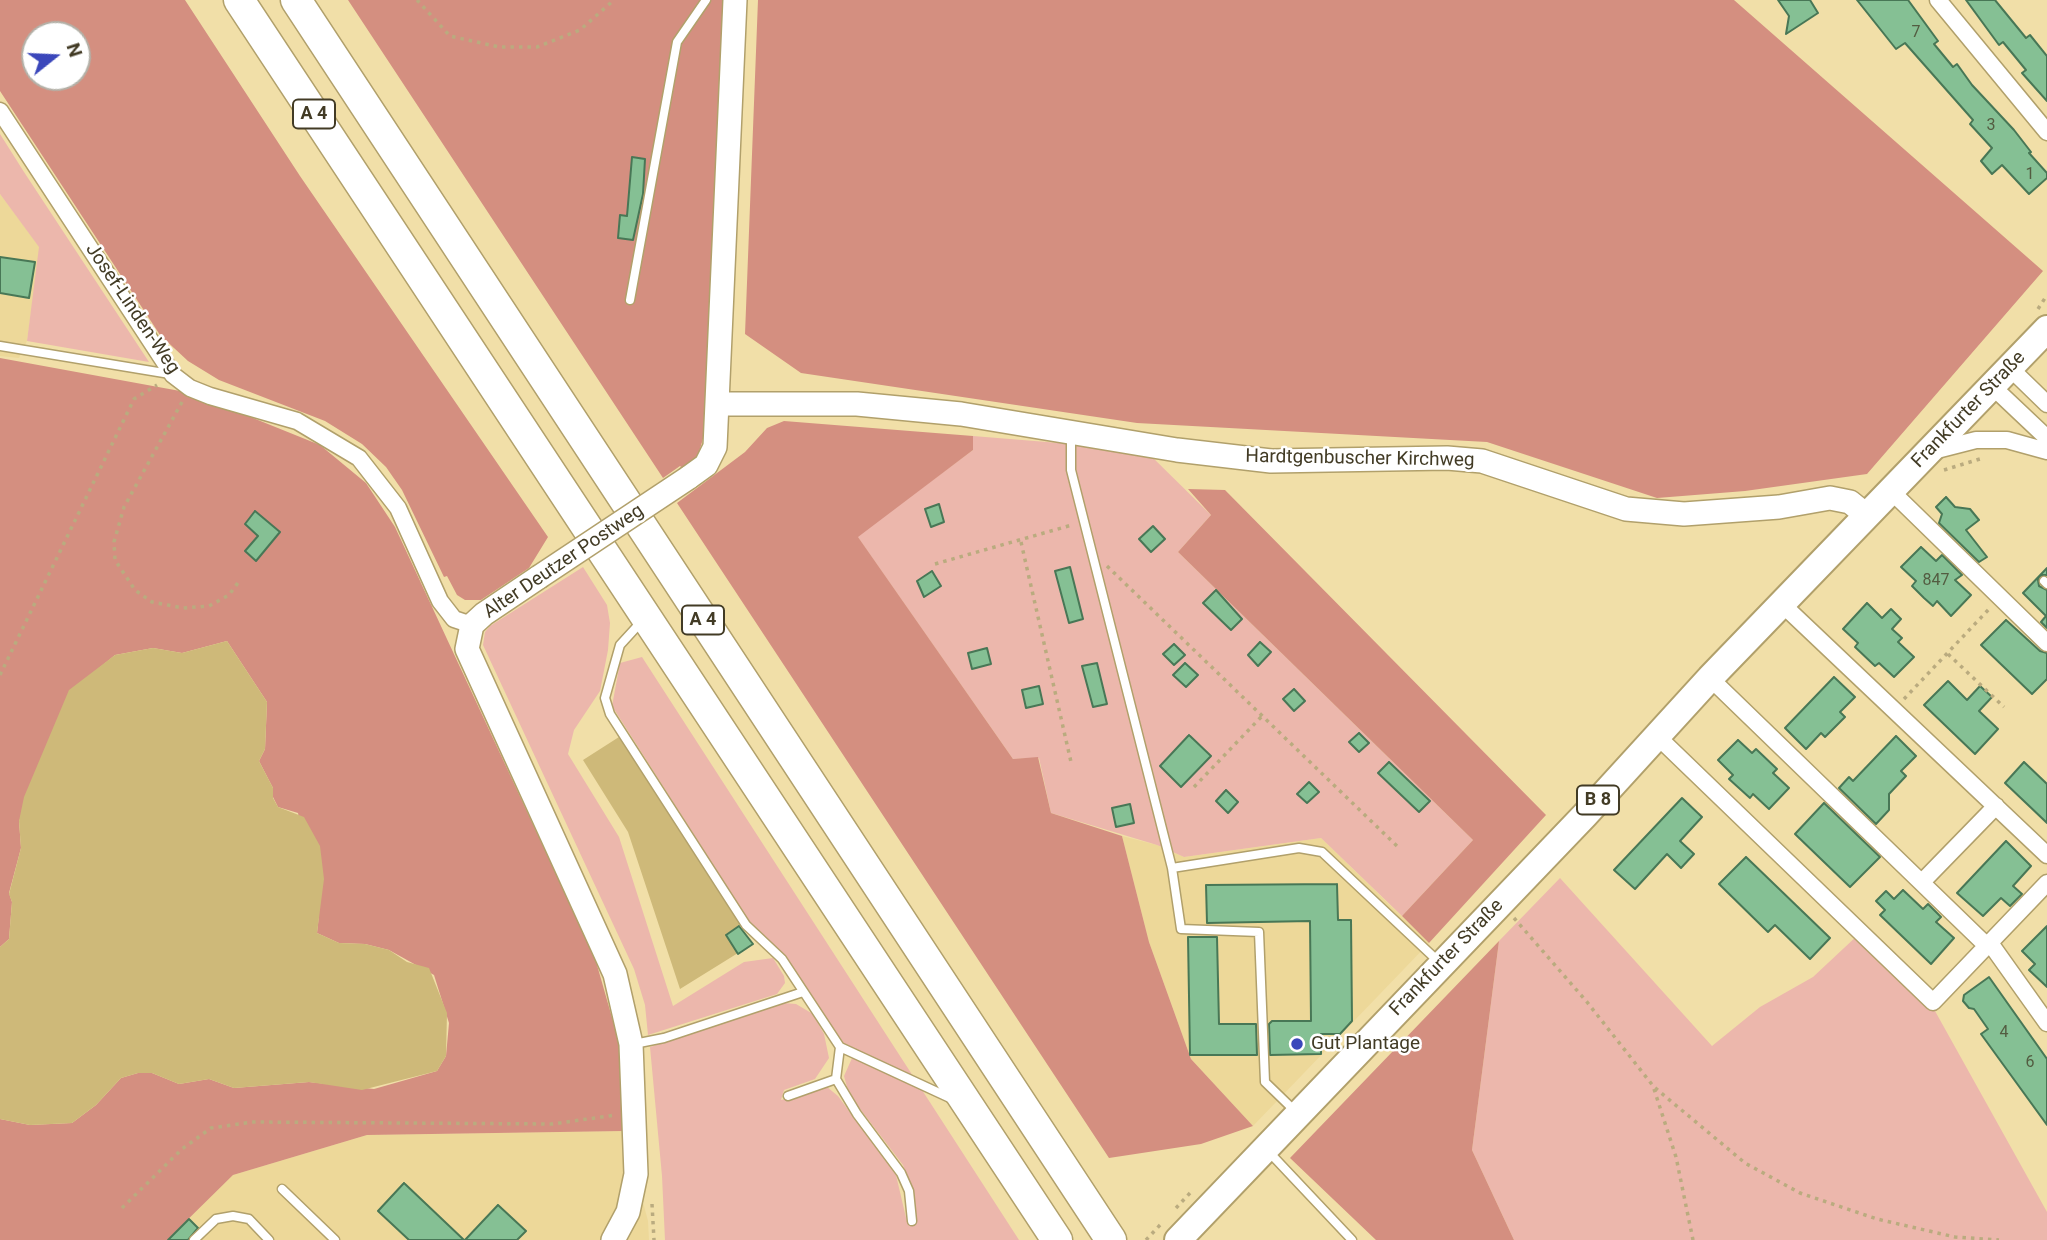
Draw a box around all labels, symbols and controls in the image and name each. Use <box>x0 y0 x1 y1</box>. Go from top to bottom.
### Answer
north arrow <box>21 21 91 91</box>
house number: 7 <box>1912 23 1920 43</box>
text: N <box>62 40 88 60</box>
road number: A 4 <box>293 100 335 128</box>
house number: 3 <box>1987 116 1995 136</box>
house number: 1 <box>2026 165 2034 185</box>
street label: Josef-Linden-Weg <box>80 240 184 378</box>
street label: Frankfurter Straße <box>1907 347 2031 473</box>
street label: Hardtgenbuscher Kirchweg <box>1245 446 1475 472</box>
street label: Alter Deutzer Postweg <box>480 500 648 624</box>
house number: 847 <box>1923 571 1949 591</box>
road number: A 4 <box>682 606 724 634</box>
road number: B 8 <box>1577 786 1619 814</box>
street label: Frankfurter Straße <box>1385 895 1509 1021</box>
house number: 4 <box>2000 1023 2008 1043</box>
place label: Gut Plantage <box>1311 1033 1420 1055</box>
marker: Gut Plantage <box>1289 1036 1305 1052</box>
house number: 6 <box>2026 1053 2034 1073</box>

